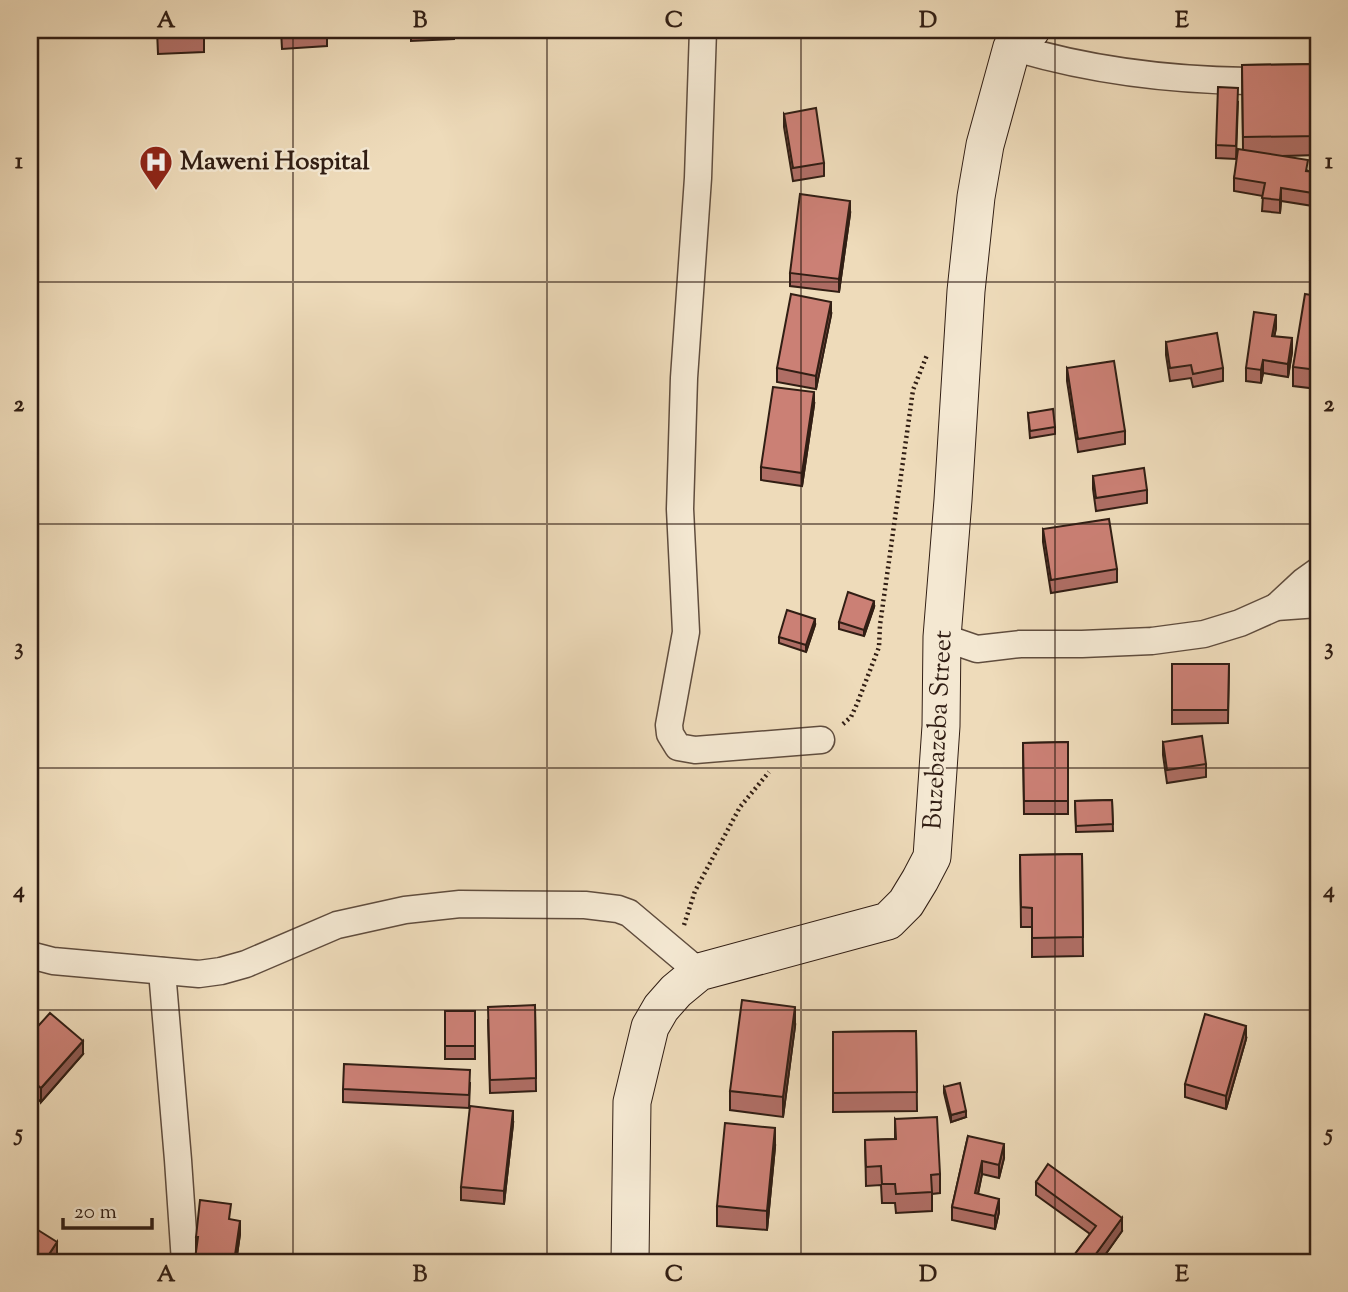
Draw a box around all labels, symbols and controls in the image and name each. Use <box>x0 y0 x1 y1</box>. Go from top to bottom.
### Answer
text: A <box>157 5 176 38</box>
text: B <box>413 5 428 38</box>
text: C <box>665 5 683 38</box>
text: D <box>919 5 937 38</box>
text: E <box>1175 5 1189 38</box>
hospital icon: Maweni Hospital <box>137 143 175 192</box>
place label: Maweni Hospital <box>180 144 370 181</box>
text: 1 <box>15 146 23 179</box>
text: 1 <box>1325 146 1333 179</box>
text: 2 <box>14 389 25 422</box>
text: 2 <box>1324 389 1335 422</box>
street label: Buzebazeba Street <box>915 629 963 831</box>
text: 3 <box>14 632 24 665</box>
text: 3 <box>1324 632 1334 665</box>
text: 4 <box>12 875 25 908</box>
text: 4 <box>1322 875 1335 908</box>
text: 5 <box>13 1118 23 1151</box>
text: 5 <box>1323 1118 1333 1151</box>
scale bar <box>63 1187 152 1231</box>
text: 20 m <box>74 1198 117 1228</box>
text: A <box>157 1259 176 1292</box>
text: B <box>413 1259 428 1292</box>
text: C <box>665 1259 683 1292</box>
text: D <box>919 1259 937 1292</box>
text: E <box>1175 1259 1189 1292</box>

